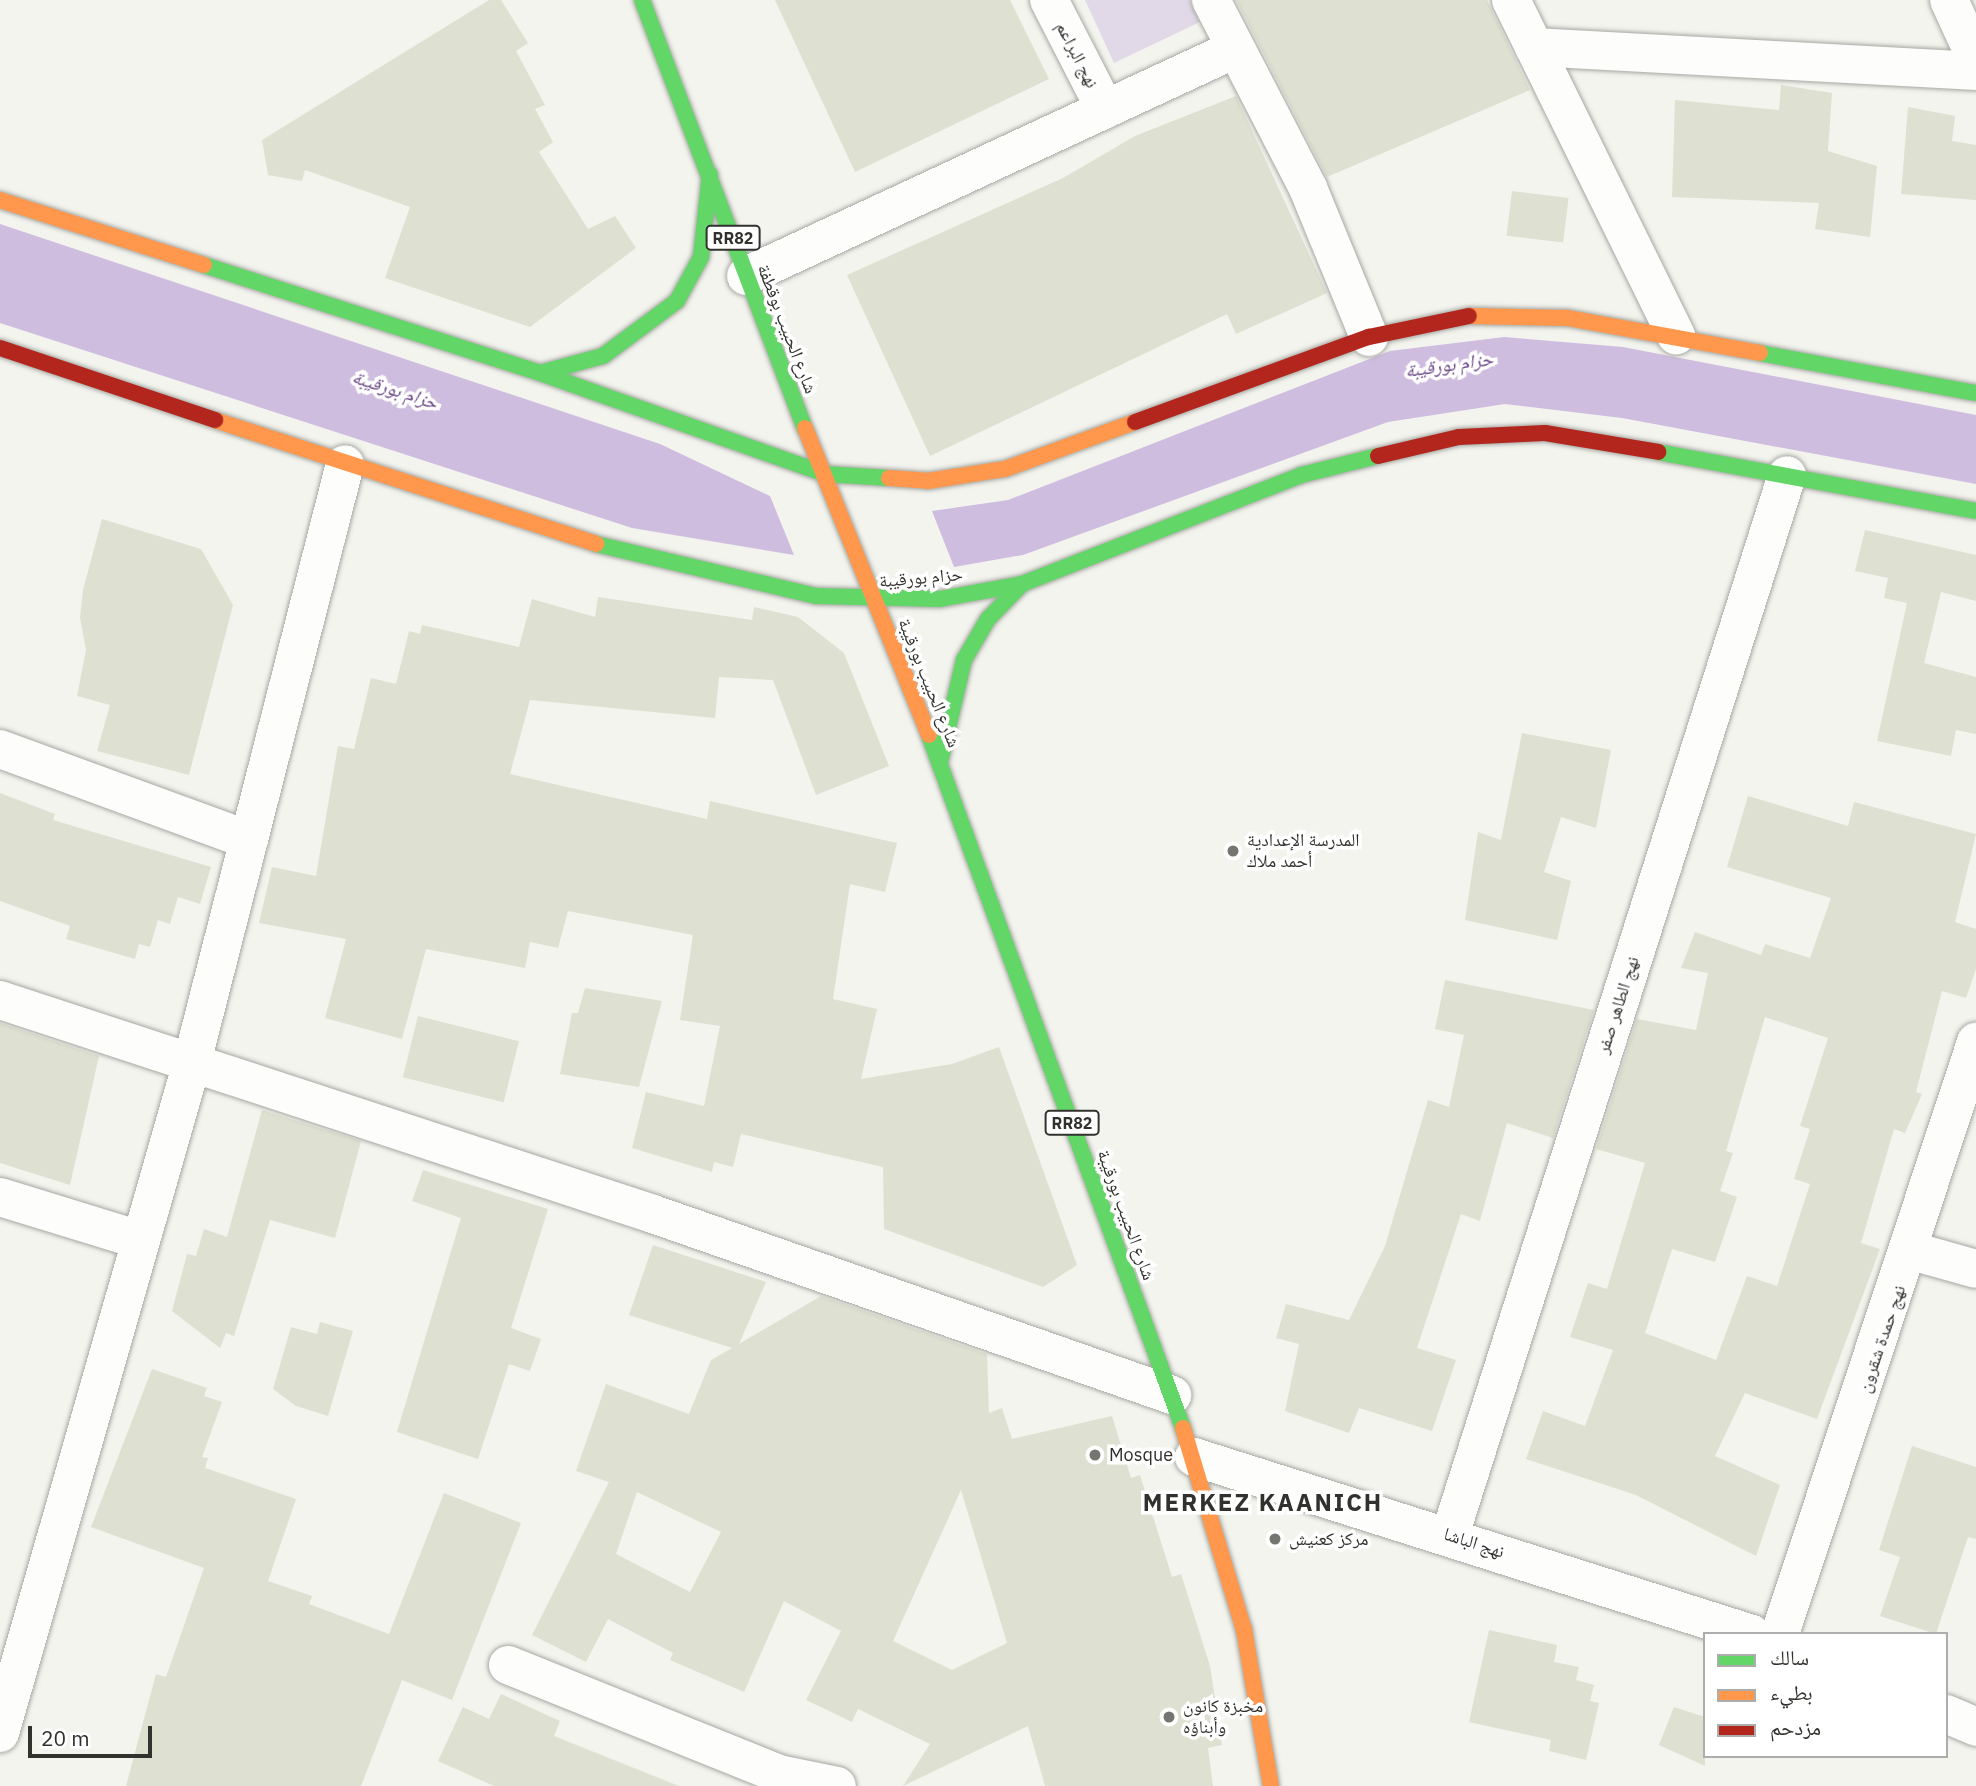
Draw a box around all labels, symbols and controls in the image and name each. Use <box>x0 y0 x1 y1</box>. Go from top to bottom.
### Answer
street label: نهج البراعم <box>1051 18 1103 92</box>
road number: RR82 <box>705 226 761 250</box>
street label: شارع الحبيب بوقطفة <box>752 261 822 397</box>
water label: حزام بورقيبة <box>1404 348 1494 382</box>
water label: حزام بورقيبة <box>349 365 441 415</box>
street label: حزام بورقيبة <box>878 564 964 592</box>
street label: شارع الحبيب بورقيبة <box>893 615 965 751</box>
place label: المدرسة الإعدادية أحمد ملاك <box>1247 830 1360 872</box>
marker: المدرسة الإعدادية أحمد ملاك <box>1225 843 1241 859</box>
street label: نهج الطاهر صفر <box>1592 954 1644 1056</box>
road number: RR82 <box>1044 1110 1100 1135</box>
street label: شارع الحبيب بورقيبة <box>1092 1147 1160 1283</box>
street label: نهج حمدة شقرون <box>1854 1282 1910 1396</box>
place label: Mosque <box>1109 1444 1173 1466</box>
marker: Mosque <box>1087 1447 1103 1463</box>
district label: MERKEZ KAANICH <box>1145 1489 1381 1517</box>
street label: نهج الباشا <box>1441 1523 1507 1563</box>
place label: مركز كعنيش <box>1289 1528 1368 1550</box>
marker: مركز كعنيش <box>1267 1531 1283 1547</box>
legend <box>1703 1632 1948 1758</box>
text: سالك <box>1770 1643 1809 1671</box>
text: بطيء <box>1770 1678 1813 1706</box>
place label: مخبزة كانون وأبناؤه <box>1183 1696 1263 1738</box>
marker: مخبزة كانون وأبناؤه <box>1161 1709 1177 1725</box>
scale bar <box>32 1712 156 1756</box>
text: مزدحم <box>1770 1713 1821 1741</box>
text: 20 m <box>41 1724 90 1752</box>

